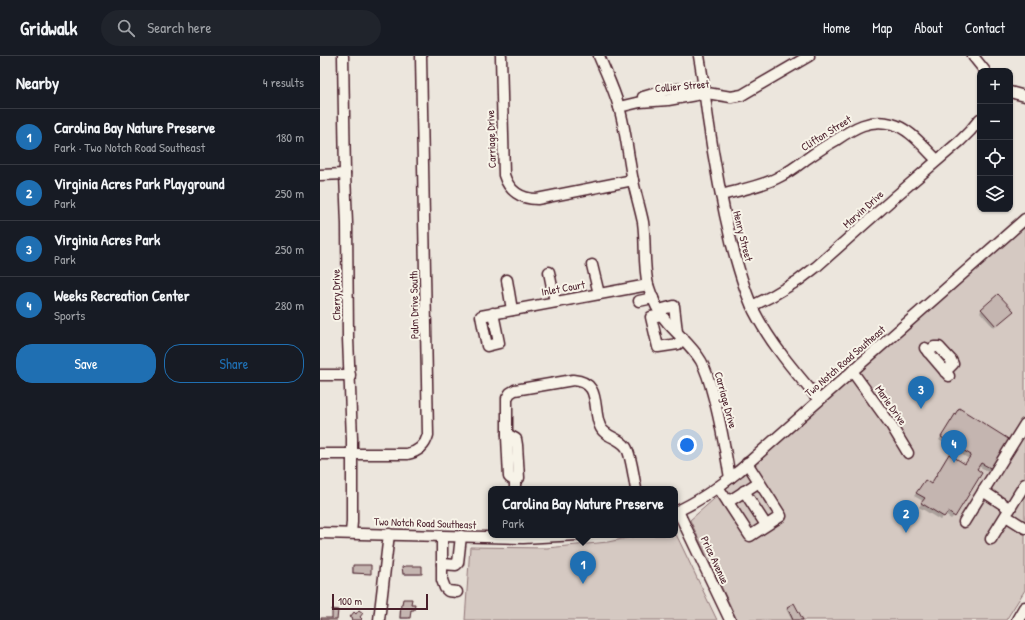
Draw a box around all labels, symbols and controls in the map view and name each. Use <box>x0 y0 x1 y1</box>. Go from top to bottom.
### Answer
search box <box>101 10 381 46</box>
text: Gridwalk <box>20 15 77 41</box>
icon: search <box>115 17 137 39</box>
text: Search here <box>147 17 211 38</box>
text: Home <box>823 18 850 37</box>
text: Map <box>872 18 892 37</box>
text: About <box>914 18 943 37</box>
text: Contact <box>965 18 1005 37</box>
map controls <box>977 68 1013 212</box>
button: + <box>977 68 1013 104</box>
text: Nearby <box>16 71 59 94</box>
text: 4 results <box>263 73 304 91</box>
street label: Collier Street <box>654 77 710 95</box>
button: − <box>977 104 1013 140</box>
street label: Carriage Drive <box>483 109 499 168</box>
street label: Clifton Street <box>798 112 854 154</box>
text: Carolina Bay Nature Preserve <box>54 117 215 138</box>
text: 1 <box>27 128 31 146</box>
text: 180 m <box>276 128 304 146</box>
text: Park · Two Notch Road Southeast <box>54 138 205 156</box>
button: locate <box>977 140 1013 176</box>
text: Virginia Acres Park Playground <box>54 173 224 194</box>
button: layers <box>977 176 1013 212</box>
text: 2 <box>26 184 32 202</box>
text: 250 m <box>275 184 304 202</box>
street label: Marvin Drive <box>840 187 887 231</box>
text: Park <box>54 194 76 212</box>
street label: Henry Street <box>730 209 756 263</box>
text: Virginia Acres Park <box>54 229 160 250</box>
text: 3 <box>26 240 32 258</box>
text: 250 m <box>275 240 304 258</box>
text: Park <box>54 250 76 268</box>
street label: Cherry Drive <box>329 269 343 321</box>
street label: Palm Drive South <box>406 270 422 339</box>
street label: Inlet Court <box>540 277 586 299</box>
text: Weeks Recreation Center <box>54 285 190 306</box>
text: 4 <box>27 296 31 314</box>
text: 280 m <box>275 296 304 314</box>
text: Sports <box>54 306 85 324</box>
street label: Two Notch Road Southeast <box>802 322 888 400</box>
button: Save <box>16 344 156 383</box>
button: Share <box>164 344 304 383</box>
street label: Carriage Drive <box>712 370 740 430</box>
pin: 3 <box>908 376 934 409</box>
street label: Marie Drive <box>872 382 910 428</box>
pin: 4 <box>941 430 967 463</box>
your location <box>677 435 697 455</box>
popup <box>488 486 678 538</box>
text: Carolina Bay Nature Preserve <box>502 493 664 514</box>
pin: 2 <box>893 500 919 533</box>
street label: Two Notch Road Southeast <box>374 514 477 532</box>
text: Park <box>502 514 524 532</box>
street label: Price Avenue <box>698 534 732 587</box>
pin: 1 <box>570 551 596 584</box>
scale bar <box>332 592 428 611</box>
text: 100 m <box>338 594 362 608</box>

